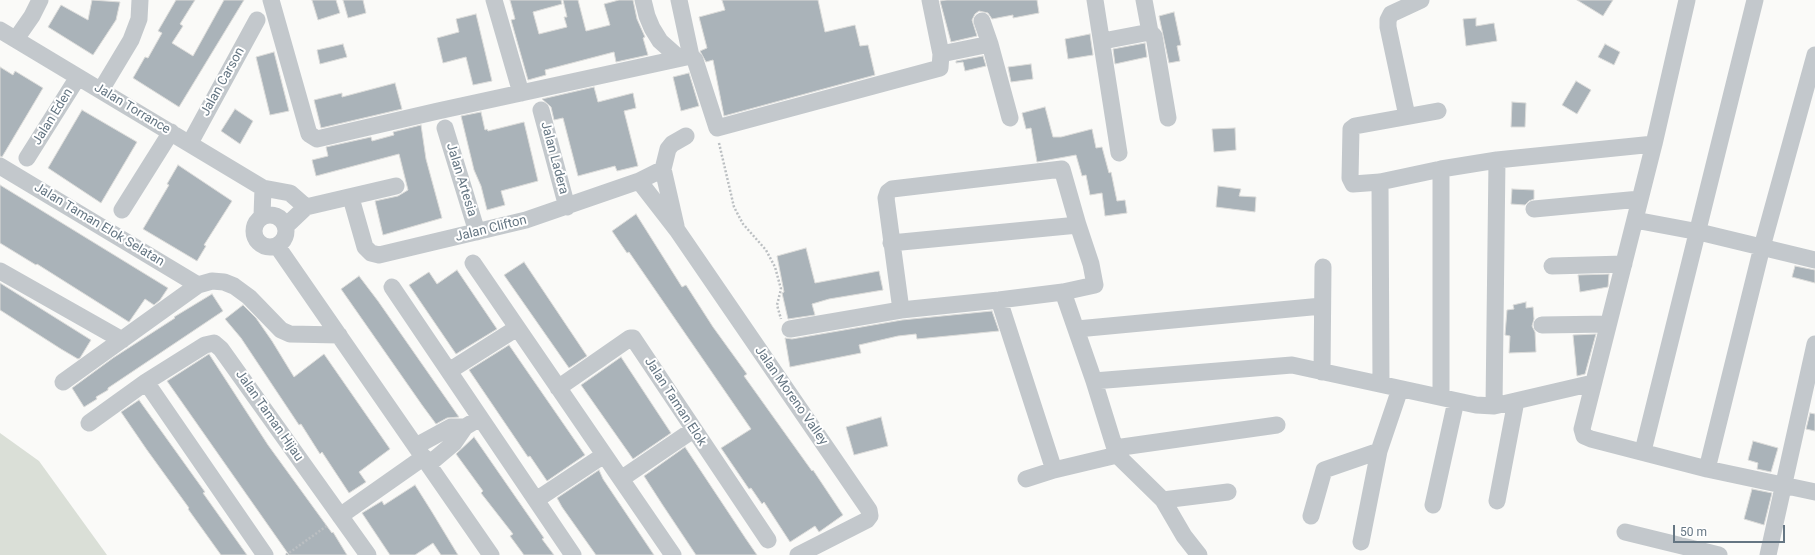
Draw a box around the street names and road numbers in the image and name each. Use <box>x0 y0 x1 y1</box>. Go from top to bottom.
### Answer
street label: Jalan Carson <box>198 45 248 119</box>
street label: Jalan Torrance <box>91 80 173 138</box>
street label: Jalan Eden <box>30 86 76 148</box>
street label: Jalan Ladera <box>537 120 571 196</box>
street label: Jalan Artesia <box>442 141 480 219</box>
street label: Jalan Taman Elok Selatan <box>31 180 167 270</box>
street label: Jalan Clifton <box>454 213 528 245</box>
street label: Jalan Moreno Valley <box>751 344 831 448</box>
street label: Jalan Taman Elok <box>641 355 709 449</box>
street label: Jalan Taman Hijau <box>232 367 306 465</box>

